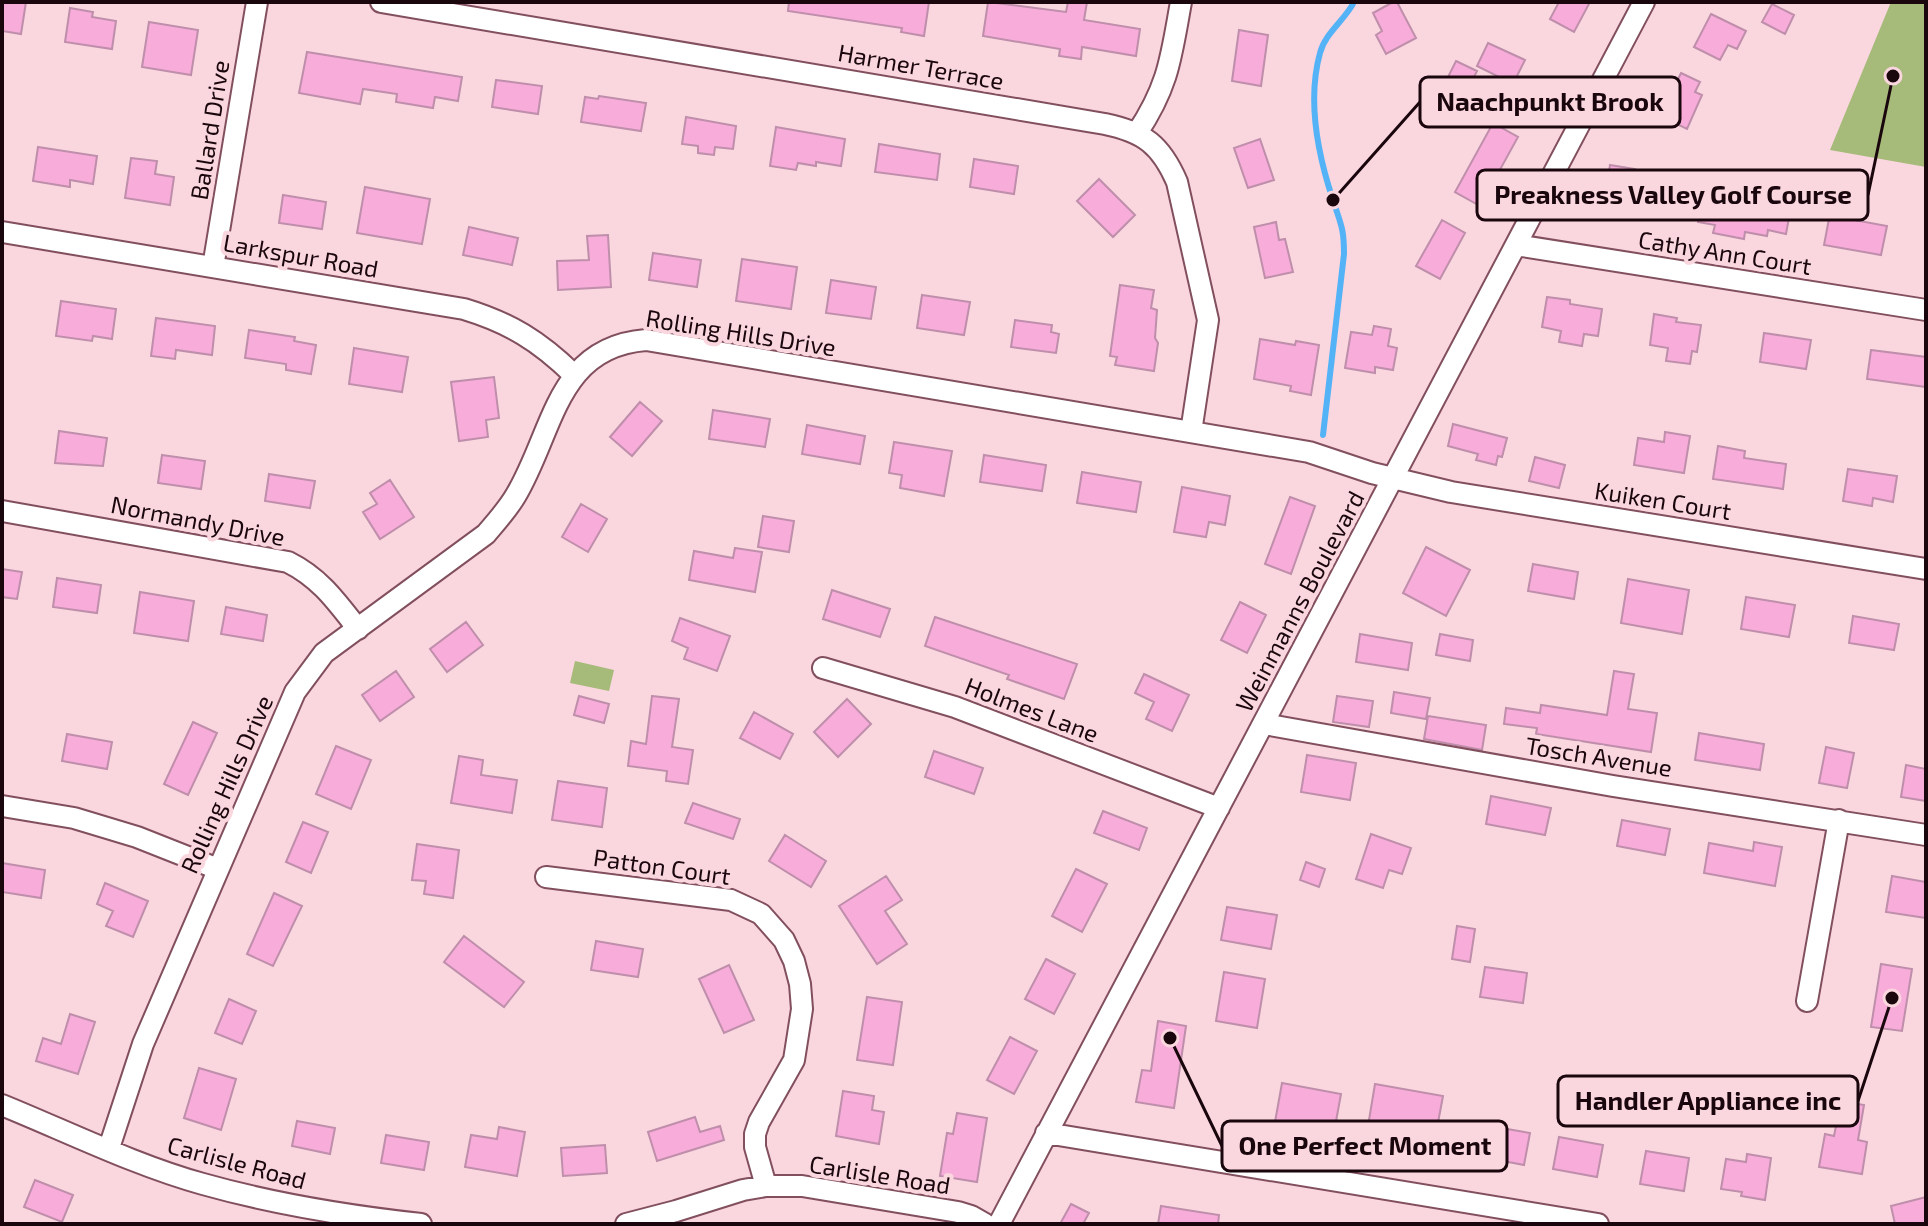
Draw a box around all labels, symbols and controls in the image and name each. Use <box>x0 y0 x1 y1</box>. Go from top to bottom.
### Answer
street label: Harmer Terrace <box>836 37 1006 95</box>
street label: Ballard Drive <box>184 58 234 202</box>
callout: Naachpunkt Brook <box>1420 77 1680 127</box>
text: Naachpunkt Brook <box>1436 85 1664 116</box>
callout: Preakness Valley Golf Course <box>1477 170 1868 220</box>
text: Preakness Valley Golf Course <box>1494 178 1852 210</box>
street label: Cathy Ann Court <box>1636 224 1814 280</box>
street label: Larkspur Road <box>221 227 381 283</box>
street label: Rolling Hills Drive <box>644 303 838 361</box>
street label: Kuiken Court <box>1593 475 1733 525</box>
street label: Weinmanns Boulevard <box>1228 486 1370 716</box>
street label: Normandy Drive <box>109 489 287 551</box>
street label: Holmes Lane <box>961 670 1103 748</box>
street label: Rolling Hills Drive <box>174 690 278 878</box>
street label: Tosch Avenue <box>1524 730 1674 782</box>
street label: Patton Court <box>592 842 732 890</box>
callout: Handler Appliance inc <box>1558 1076 1858 1126</box>
text: Handler Appliance inc <box>1575 1084 1841 1115</box>
callout: One Perfect Moment <box>1222 1121 1507 1171</box>
text: One Perfect Moment <box>1238 1129 1492 1160</box>
street label: Carlisle Road <box>164 1130 310 1194</box>
street label: Carlisle Road <box>807 1149 953 1199</box>

